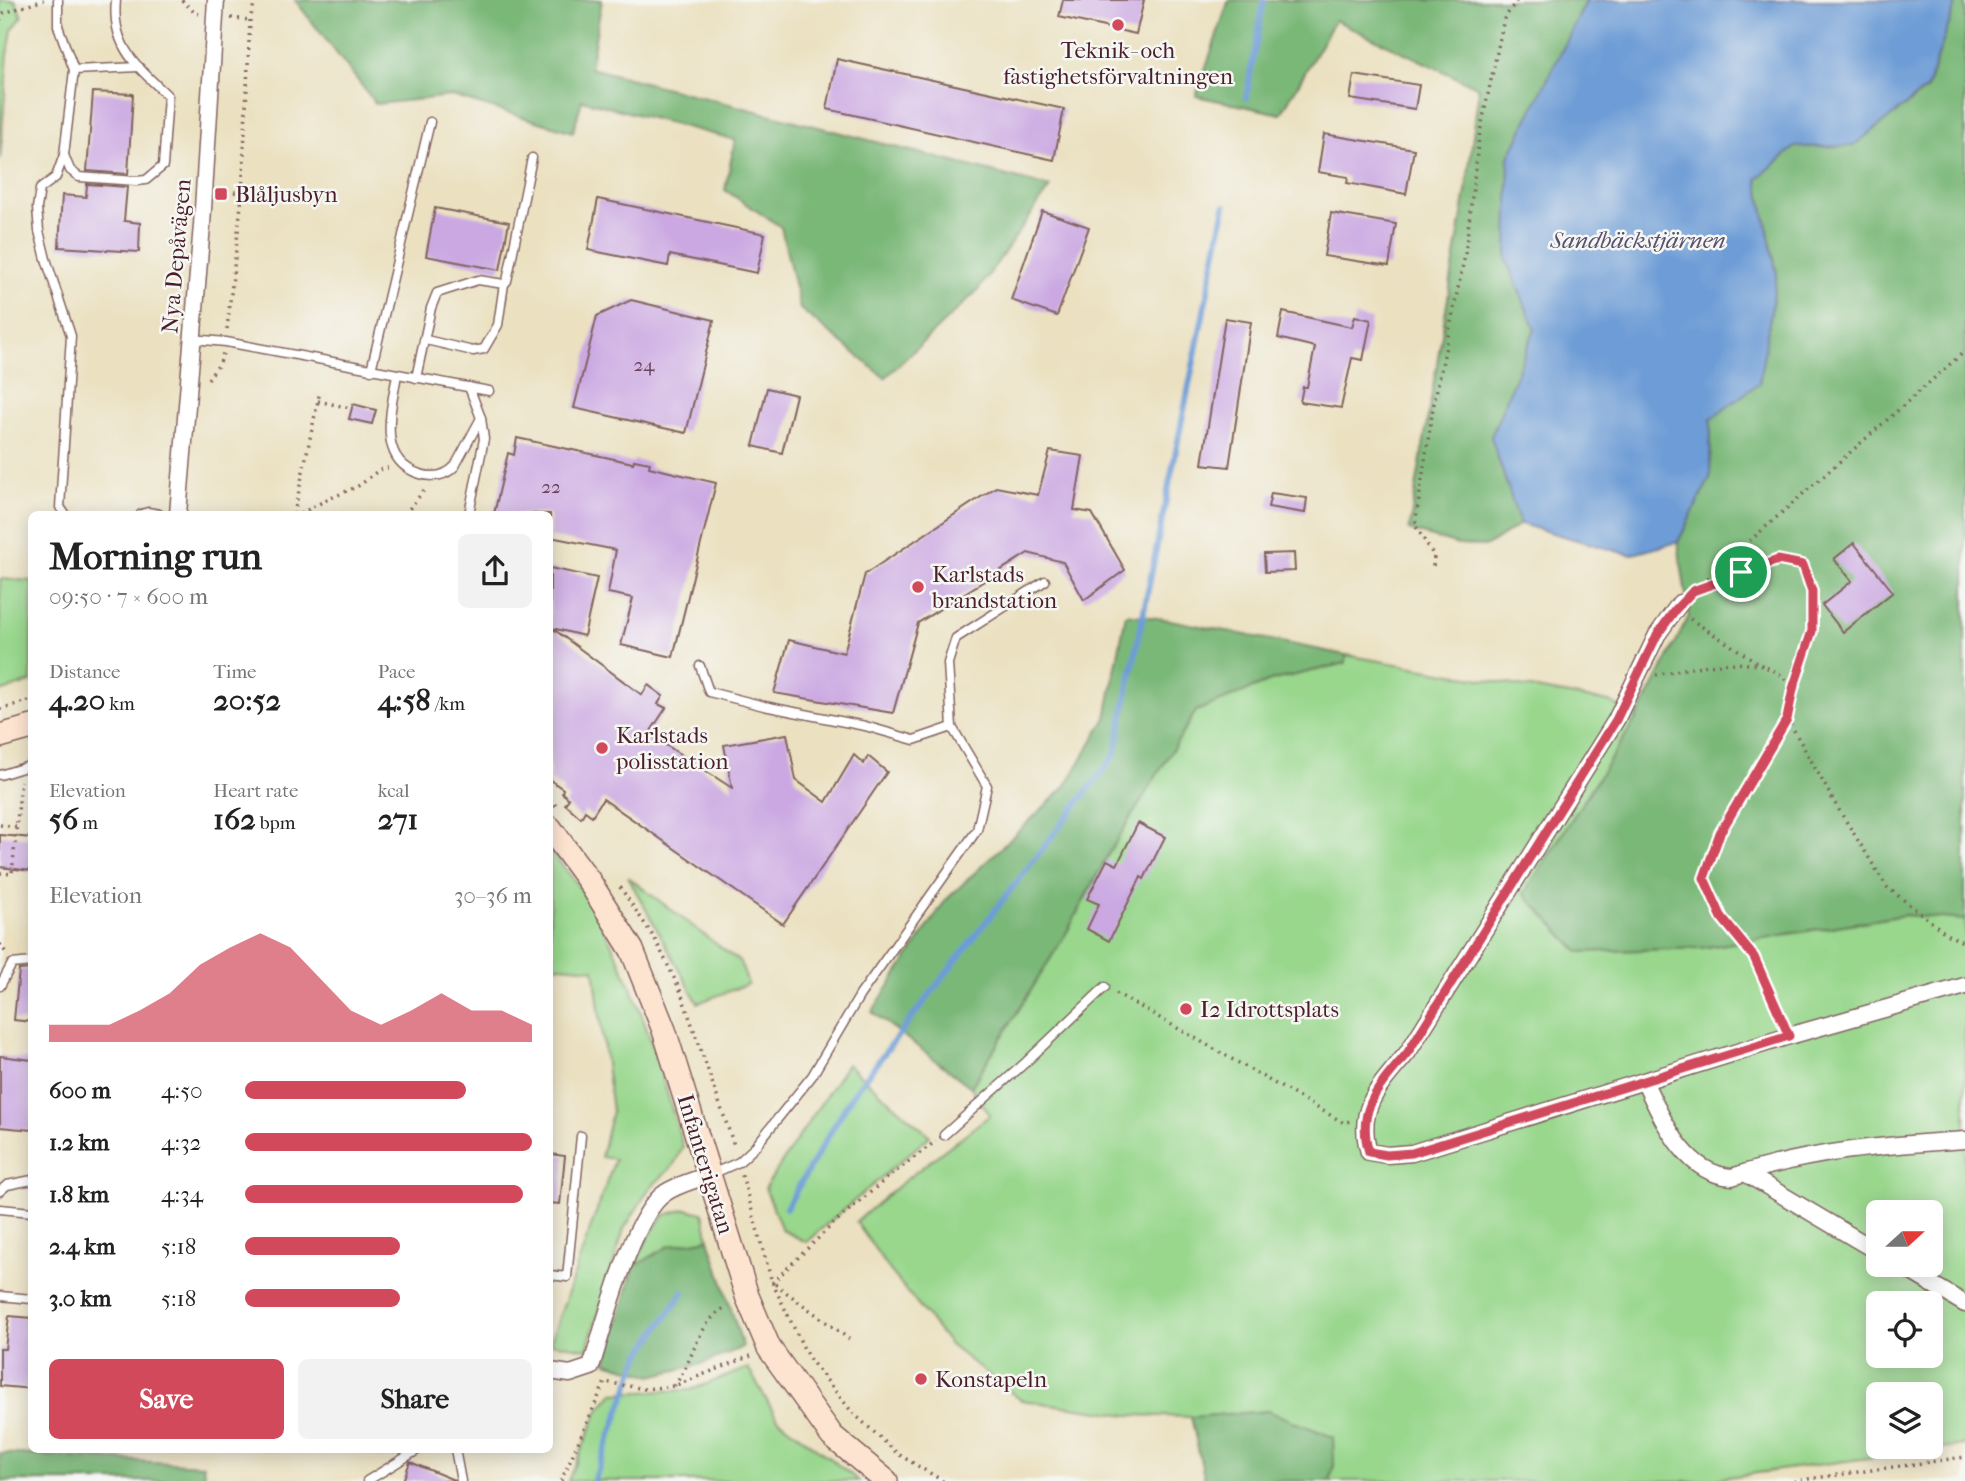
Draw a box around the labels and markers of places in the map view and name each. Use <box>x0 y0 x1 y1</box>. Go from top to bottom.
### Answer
marker: Teknik- och fastighetsförvaltningen <box>1110 17 1126 33</box>
place label: Teknik- och fastighetsförvaltningen <box>1003 37 1234 90</box>
place label: Blåljusbyn <box>235 181 338 208</box>
marker: Blåljusbyn <box>213 186 229 202</box>
pin <box>1711 542 1771 602</box>
place label: Karlstads brandstation <box>931 561 1058 614</box>
marker: Karlstads brandstation <box>910 579 926 595</box>
place label: Karlstads polisstation <box>615 722 729 775</box>
marker: Karlstads polisstation <box>594 740 610 756</box>
place label: I2 Idrottsplats <box>1200 996 1339 1023</box>
marker: I2 Idrottsplats <box>1178 1001 1194 1017</box>
place label: Konstapeln <box>935 1366 1048 1393</box>
marker: Konstapeln <box>913 1371 929 1387</box>

